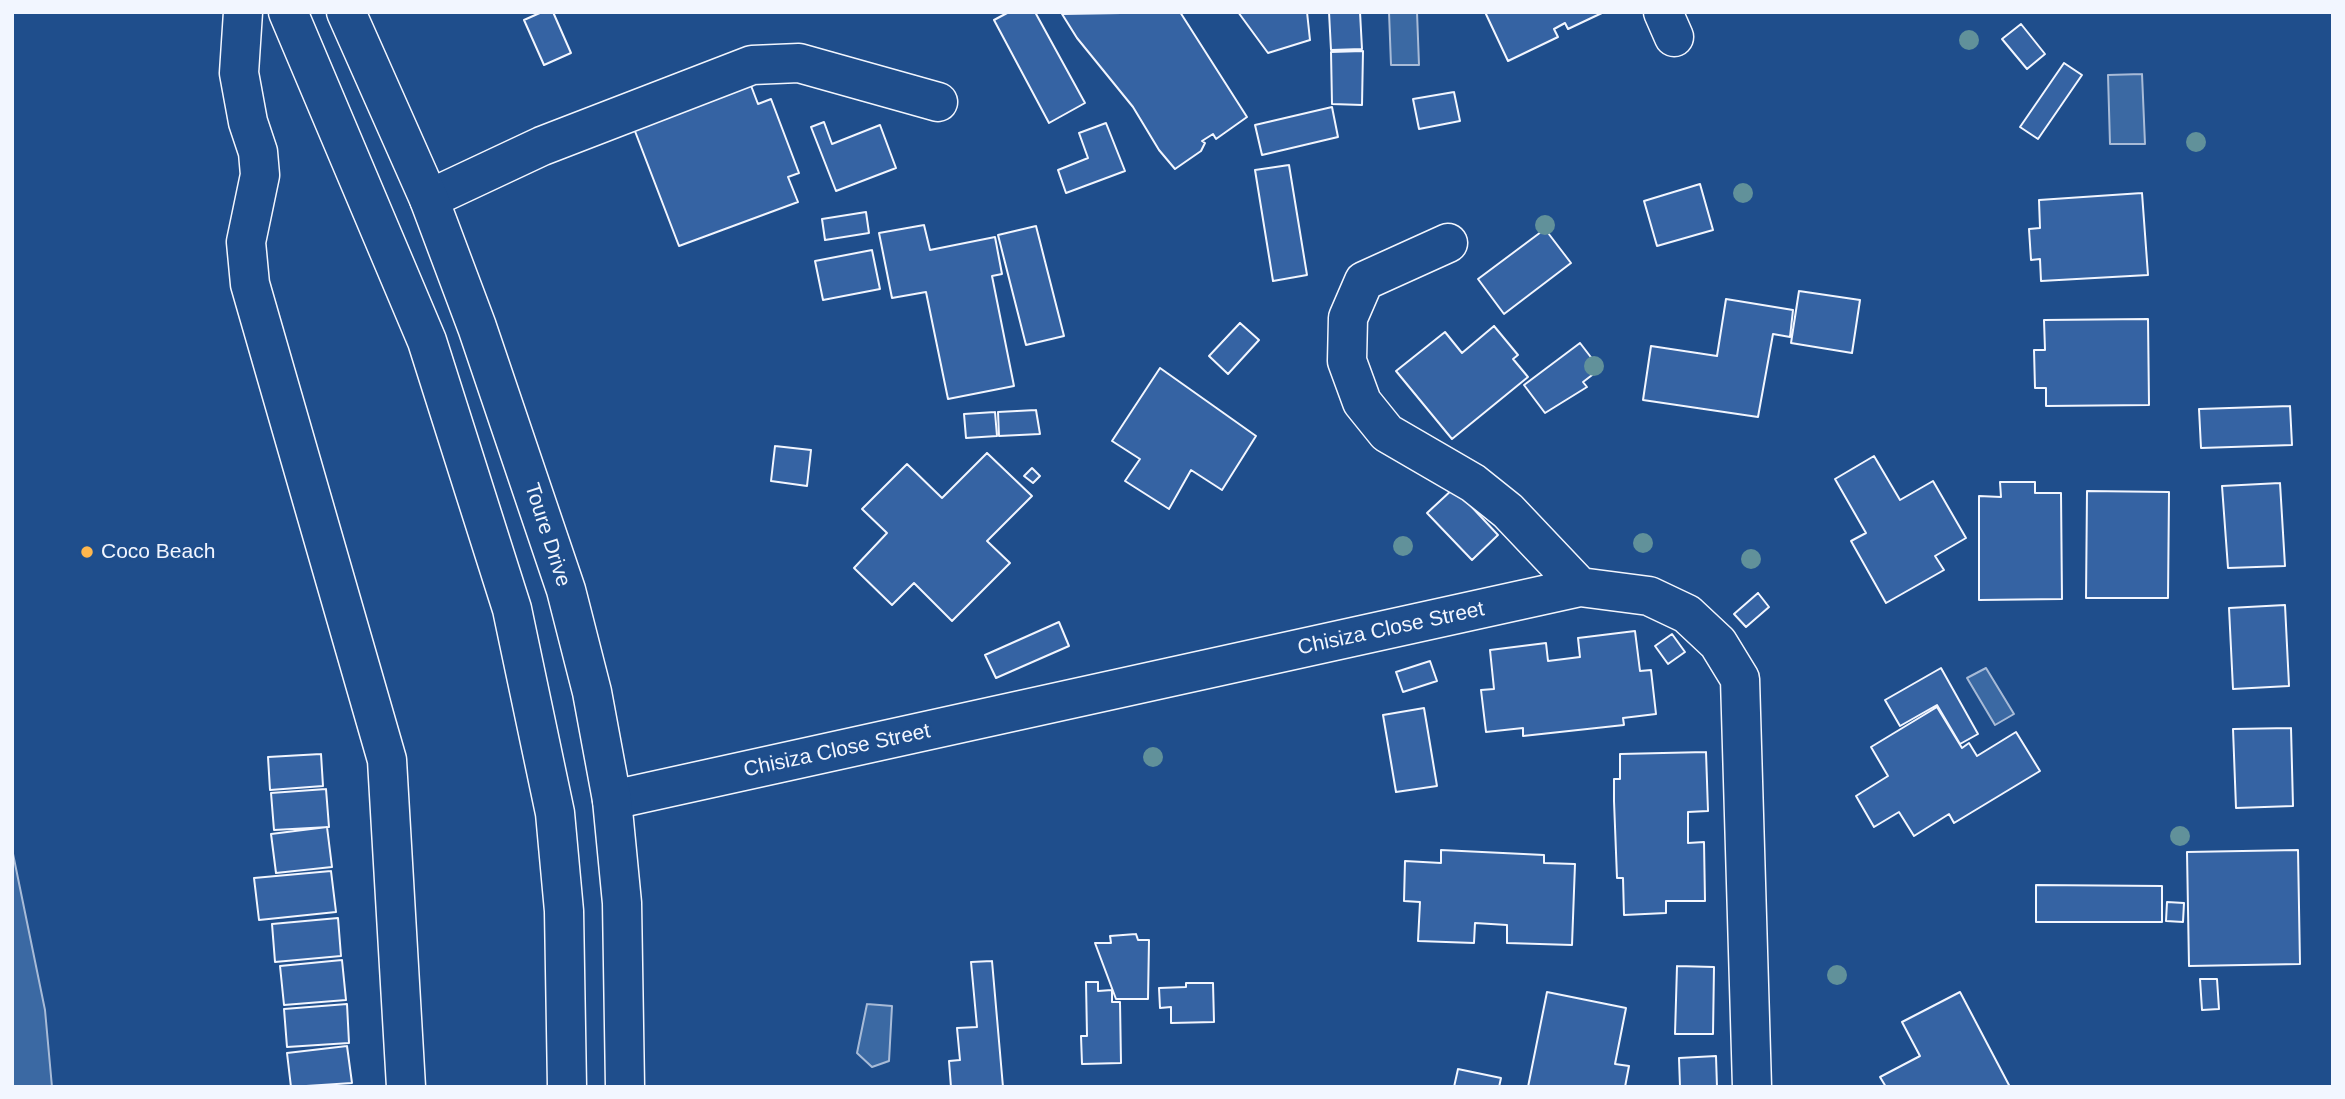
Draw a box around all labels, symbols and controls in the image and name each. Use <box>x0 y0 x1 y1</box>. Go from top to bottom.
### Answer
street label: Toure Drive <box>518 480 576 590</box>
place label: Coco Beach <box>101 539 215 565</box>
marker: Coco Beach <box>79 544 95 560</box>
street label: Chisiza Close Street <box>1295 597 1487 661</box>
street label: Chisiza Close Street <box>741 719 933 783</box>

